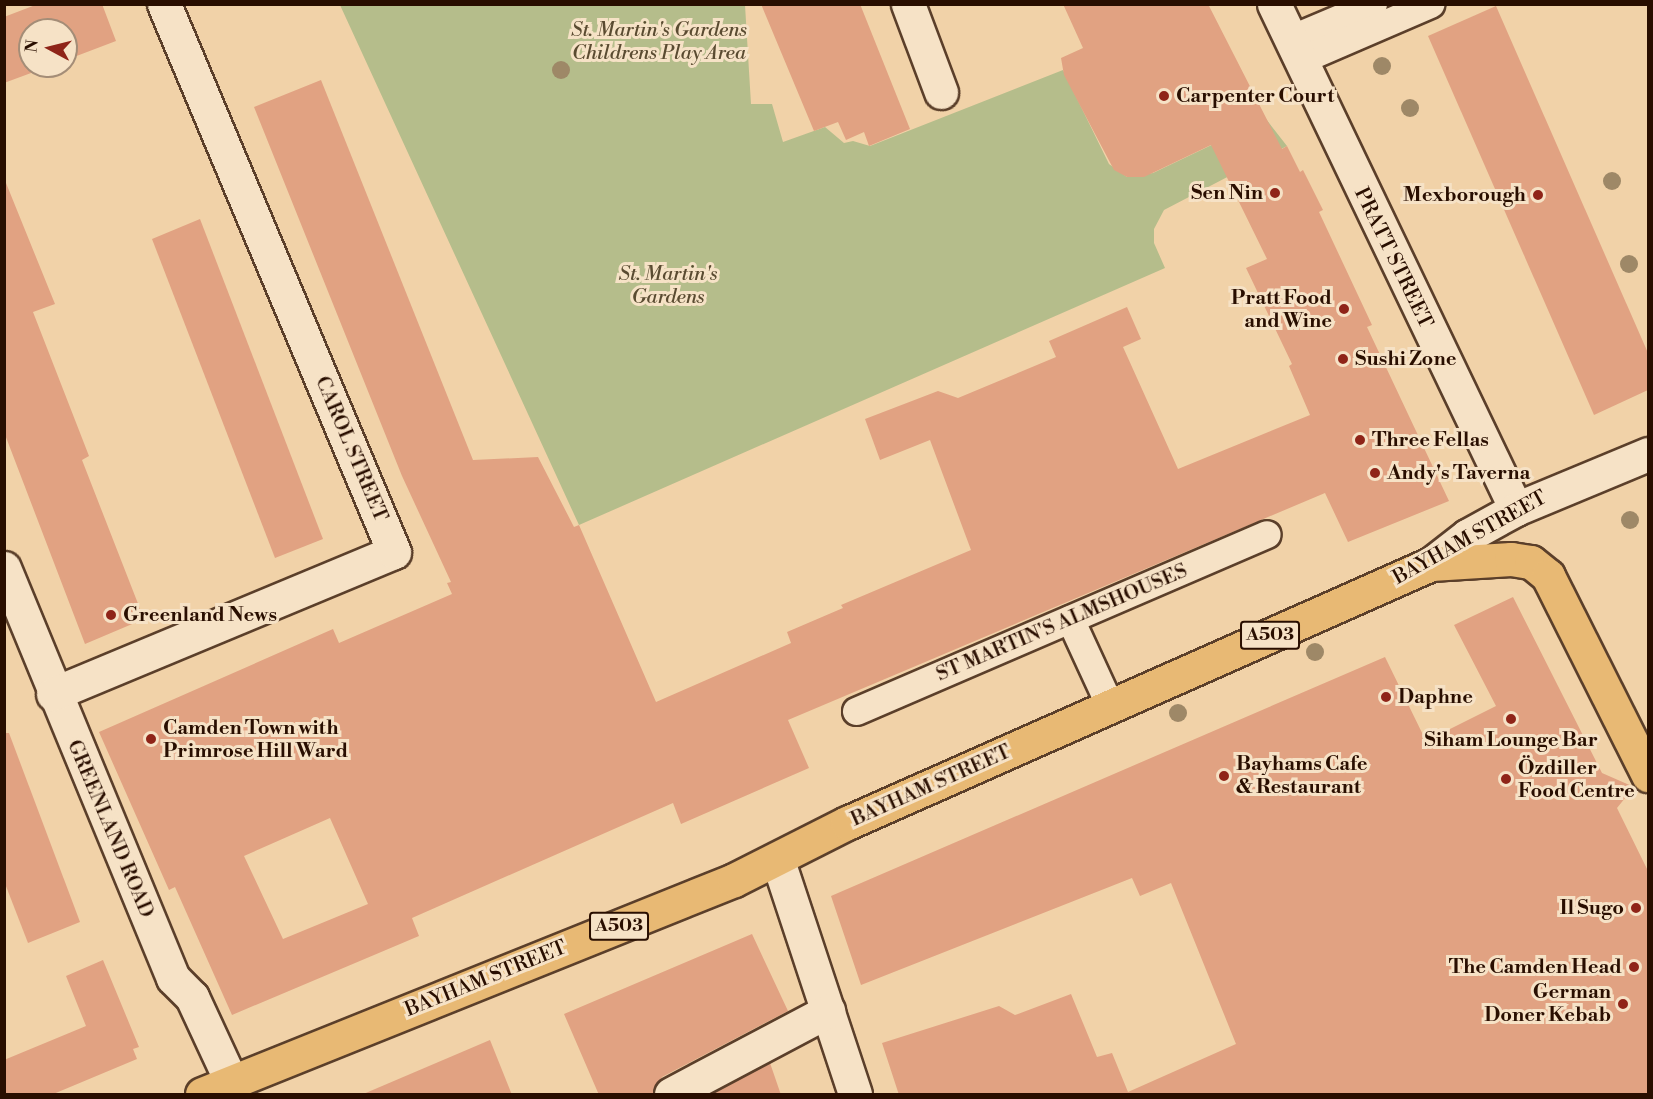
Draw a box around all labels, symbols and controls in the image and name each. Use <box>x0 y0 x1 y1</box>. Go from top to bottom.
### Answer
north arrow <box>18 18 78 78</box>
park label: St. Martin's Gardens Childrens Play Area <box>571 18 747 65</box>
text: N <box>21 39 43 54</box>
place label: Carpenter Court <box>1176 84 1334 108</box>
marker: Carpenter Court <box>1157 89 1171 103</box>
place label: Sen Nin <box>1191 181 1263 205</box>
place label: Mexborough <box>1403 183 1526 207</box>
street label: PRATT STREET <box>1349 184 1437 332</box>
marker: Sen Nin <box>1268 186 1282 200</box>
marker: Mexborough <box>1531 188 1545 202</box>
park label: St. Martin's Gardens <box>619 263 717 310</box>
place label: Pratt Food and Wine <box>1231 286 1332 333</box>
marker: Pratt Food and Wine <box>1337 302 1351 316</box>
place label: Sushi Zone <box>1355 347 1456 371</box>
marker: Sushi Zone <box>1336 352 1350 366</box>
street label: CAROL STREET <box>310 373 392 525</box>
place label: Three Fellas <box>1372 428 1489 452</box>
marker: Three Fellas <box>1353 433 1367 447</box>
place label: Andy's Taverna <box>1387 461 1530 485</box>
marker: Andy's Taverna <box>1368 466 1382 480</box>
street label: BAYHAM STREET <box>1389 486 1551 590</box>
street label: ST MARTIN'S ALMSHOUSES <box>933 559 1191 687</box>
place label: Greenland News <box>123 603 277 627</box>
marker: Greenland News <box>104 608 118 622</box>
road number: A503 <box>1240 620 1300 650</box>
place label: Daphne <box>1398 685 1473 709</box>
marker: Daphne <box>1379 690 1393 704</box>
marker: Siham Lounge Bar <box>1504 712 1518 726</box>
place label: Camden Town with Primrose Hill Ward <box>163 716 348 763</box>
place label: Siham Lounge Bar <box>1424 728 1598 752</box>
marker: Camden Town with Primrose Hill Ward <box>144 732 158 746</box>
street label: GREENLAND ROAD <box>62 736 158 922</box>
street label: BAYHAM STREET <box>848 740 1014 832</box>
place label: Bayhams Cafe & Restaurant <box>1236 752 1367 799</box>
place label: Özdiller Food Centre <box>1518 756 1635 803</box>
marker: Bayhams Cafe & Restaurant <box>1217 769 1231 783</box>
marker: Özdiller Food Centre <box>1499 772 1513 786</box>
place label: Il Sugo <box>1560 896 1624 920</box>
marker: Il Sugo <box>1629 901 1643 915</box>
road number: A503 <box>589 911 649 941</box>
street label: BAYHAM STREET <box>402 936 570 1022</box>
place label: The Camden Head <box>1449 955 1622 979</box>
marker: The Camden Head <box>1627 960 1641 974</box>
place label: German Doner Kebab <box>1484 981 1611 1028</box>
marker: German Doner Kebab <box>1616 997 1630 1011</box>

